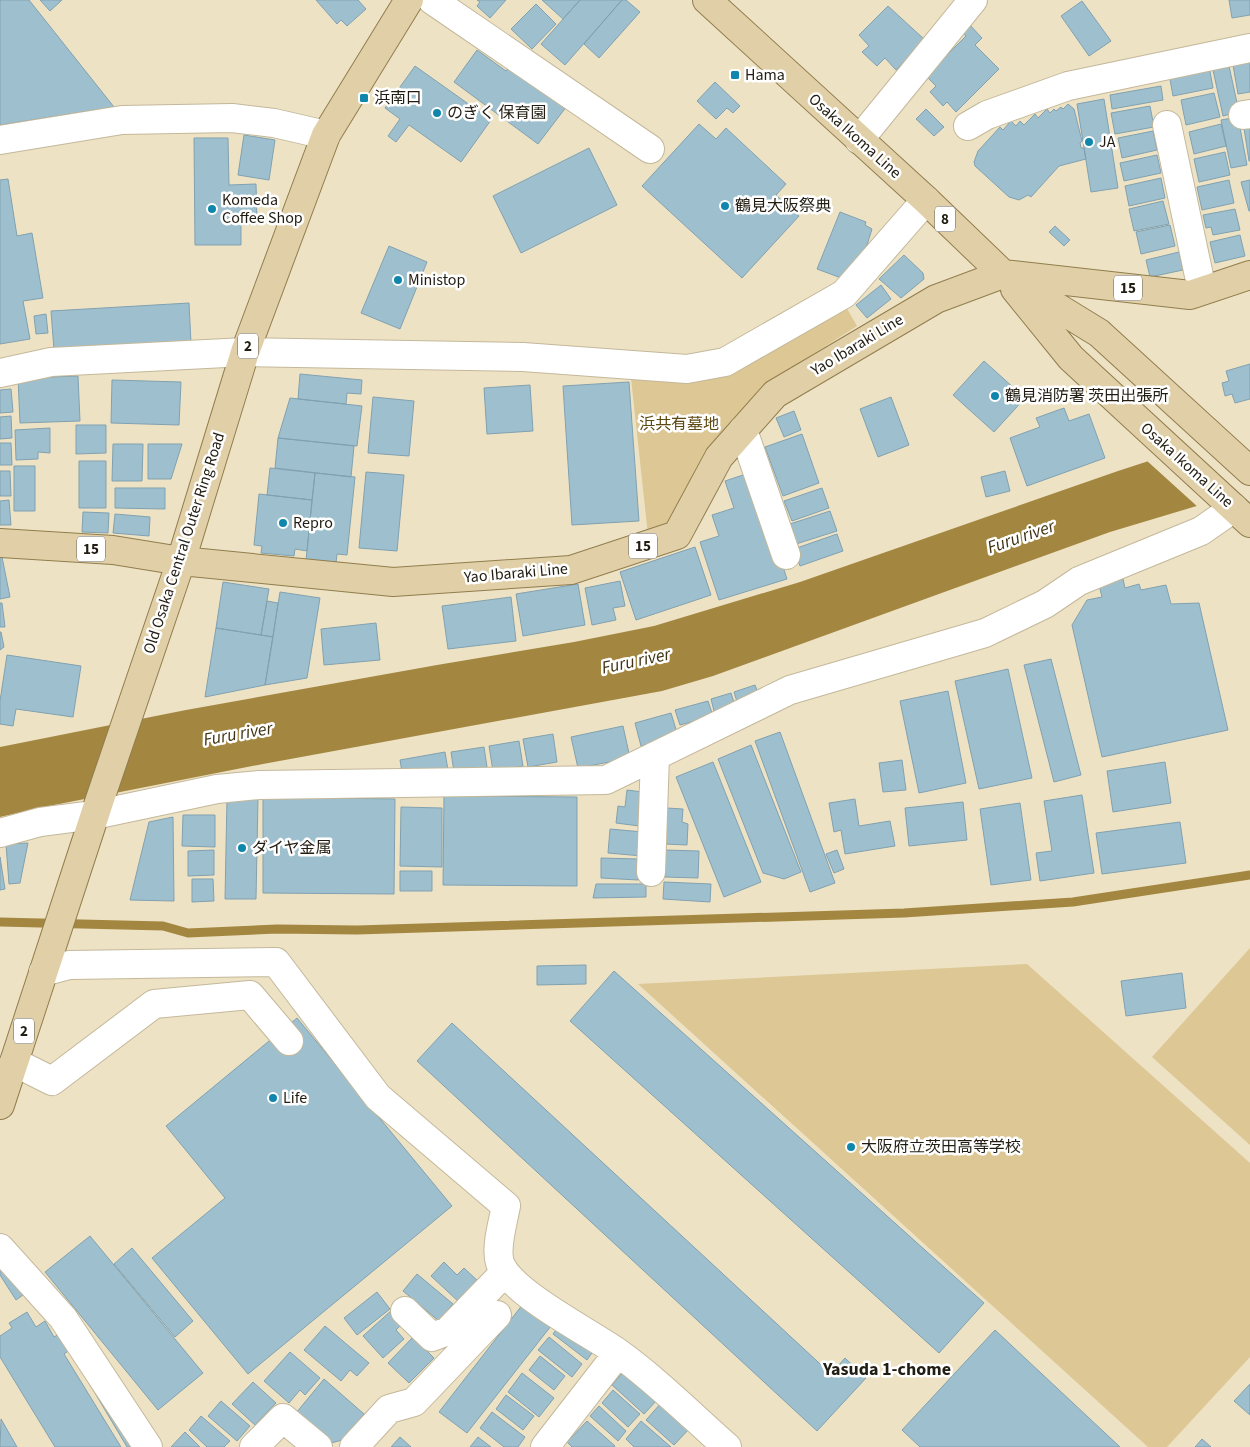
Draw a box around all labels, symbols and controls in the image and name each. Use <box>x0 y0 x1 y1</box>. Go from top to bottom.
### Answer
place label: Hama <box>745 64 785 86</box>
marker: Hama <box>729 69 741 81</box>
place label: 浜南口 <box>374 87 422 109</box>
street label: Osaka Ikoma Line <box>804 88 906 184</box>
marker: 浜南口 <box>358 92 370 104</box>
place label: のぎく 保育園 <box>447 102 547 124</box>
marker: のぎく 保育園 <box>431 107 443 119</box>
place label: JA <box>1099 131 1116 153</box>
marker: JA <box>1083 136 1095 148</box>
place label: Komeda Coffee Shop <box>222 189 303 229</box>
place label: 鶴見大阪祭典 <box>735 195 831 217</box>
marker: 鶴見大阪祭典 <box>719 200 731 212</box>
marker: Komeda Coffee Shop <box>206 203 218 215</box>
road number: 8 <box>935 206 955 232</box>
place label: Ministop <box>408 269 466 291</box>
marker: Ministop <box>392 274 404 286</box>
road number: 15 <box>1114 276 1142 300</box>
street label: Yao Ibaraki Line <box>806 309 907 382</box>
road number: 2 <box>238 334 258 358</box>
place label: 鶴見消防署 茨田出張所 <box>1005 385 1168 407</box>
marker: 鶴見消防署 茨田出張所 <box>989 390 1001 402</box>
park label: 浜共有墓地 <box>639 413 719 435</box>
street label: Osaka Ikoma Line <box>1136 417 1238 513</box>
street label: Old Osaka Central Outer Ring Road <box>138 429 230 657</box>
place label: Repro <box>293 512 333 534</box>
water label: Furu river <box>984 514 1059 560</box>
marker: Repro <box>277 517 289 529</box>
road number: 15 <box>629 534 657 558</box>
road number: 15 <box>77 536 105 562</box>
street label: Yao Ibaraki Line <box>462 558 569 589</box>
water label: Furu river <box>599 641 674 681</box>
water label: Furu river <box>201 715 275 752</box>
place label: ダイヤ金属 <box>252 837 332 859</box>
marker: ダイヤ金属 <box>236 842 248 854</box>
road number: 2 <box>14 1018 34 1044</box>
place label: Life <box>283 1087 307 1109</box>
marker: Life <box>267 1092 279 1104</box>
place label: 大阪府立茨田高等学校 <box>861 1136 1021 1158</box>
marker: 大阪府立茨田高等学校 <box>845 1141 857 1153</box>
district label: Yasuda 1-chome <box>822 1357 951 1382</box>

